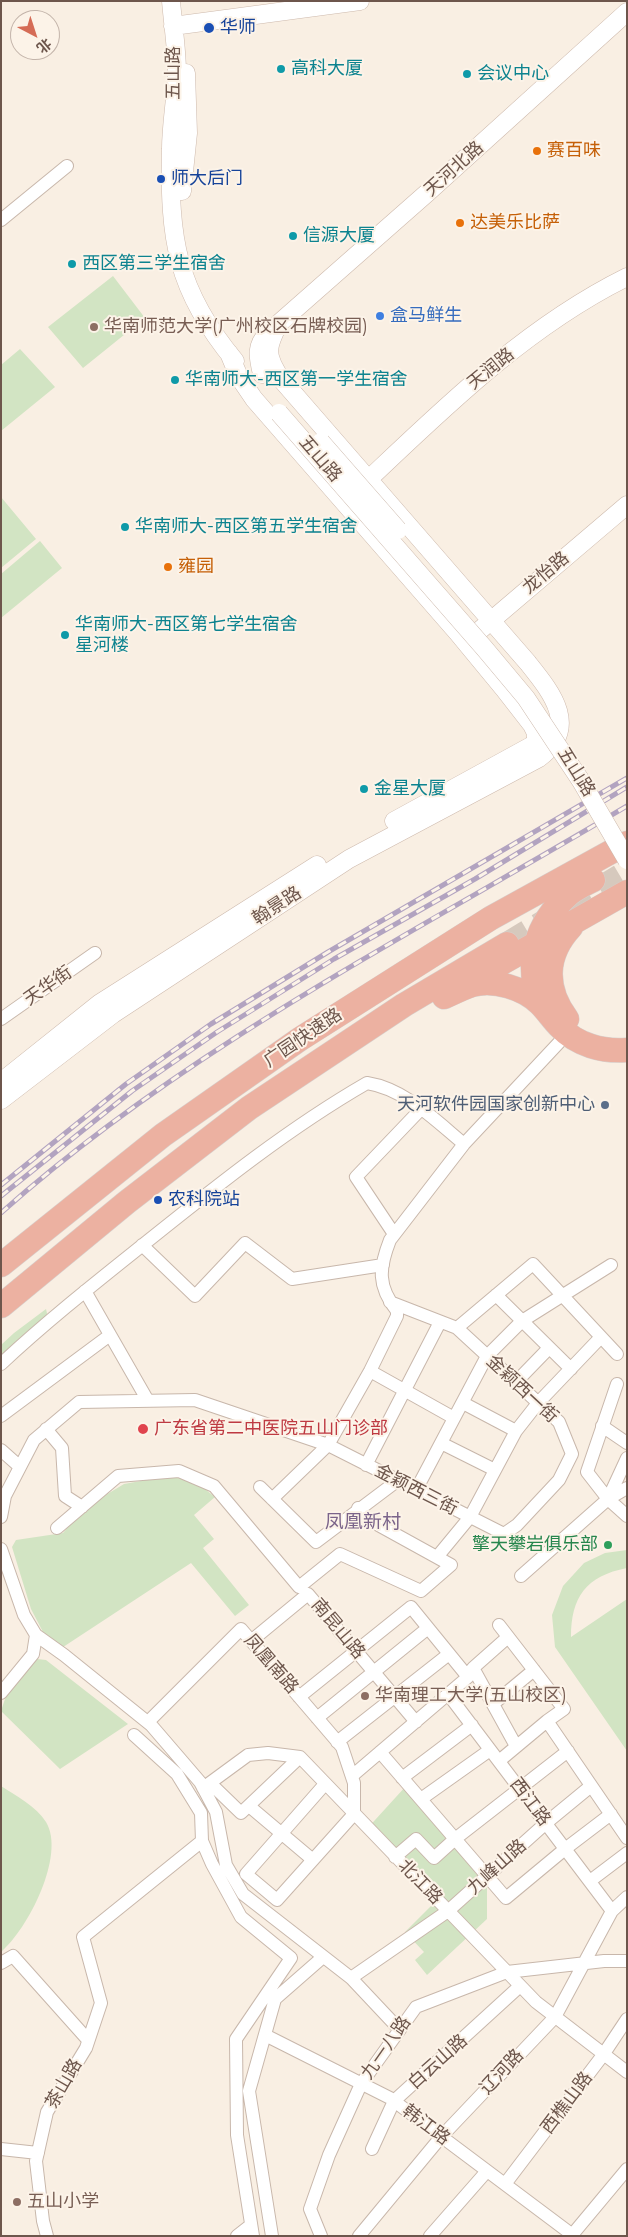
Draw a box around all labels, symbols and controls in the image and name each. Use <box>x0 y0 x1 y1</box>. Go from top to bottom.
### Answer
north arrow <box>10 10 60 60</box>
place label: 华师 <box>220 17 256 39</box>
marker: 华师 <box>202 21 216 35</box>
text: 北 <box>33 34 55 57</box>
street label: 五山路 <box>163 46 185 100</box>
place label: 高科大厦 <box>291 58 363 80</box>
marker: 高科大厦 <box>275 63 287 75</box>
place label: 会议中心 <box>477 63 549 85</box>
marker: 会议中心 <box>461 68 473 80</box>
street label: 天河北路 <box>420 137 488 201</box>
place label: 赛百味 <box>547 140 601 162</box>
marker: 赛百味 <box>531 145 543 157</box>
place label: 师大后门 <box>171 168 243 190</box>
marker: 师大后门 <box>155 173 167 185</box>
place label: 达美乐比萨 <box>470 212 560 234</box>
marker: 达美乐比萨 <box>454 217 466 229</box>
place label: 信源大厦 <box>303 225 375 247</box>
marker: 信源大厦 <box>287 230 299 242</box>
place label: 西区第三学生宿舍 <box>82 253 226 275</box>
marker: 西区第三学生宿舍 <box>66 258 78 270</box>
place label: 盒马鲜生 <box>390 305 462 327</box>
marker: 盒马鲜生 <box>374 310 386 322</box>
place label: 华南师范大学(广州校区石牌校园) <box>104 316 368 338</box>
marker: 华南师范大学(广州校区石牌校园) <box>88 321 100 333</box>
street label: 天润路 <box>463 344 519 394</box>
place label: 华南师大-西区第一学生宿舍 <box>185 369 408 391</box>
marker: 华南师大-西区第一学生宿舍 <box>169 374 181 386</box>
street label: 五山路 <box>294 432 346 486</box>
place label: 华南师大-西区第五学生宿舍 <box>135 516 358 538</box>
marker: 华南师大-西区第五学生宿舍 <box>119 521 131 533</box>
street label: 龙怡路 <box>518 547 574 599</box>
place label: 雍园 <box>178 556 214 578</box>
marker: 雍园 <box>162 561 174 573</box>
place label: 华南师大-西区第七学生宿舍 星河楼 <box>75 614 298 656</box>
marker: 华南师大-西区第七学生宿舍 星河楼 <box>59 629 71 641</box>
street label: 五山路 <box>553 743 599 801</box>
place label: 金星大厦 <box>374 778 446 800</box>
marker: 金星大厦 <box>358 783 370 795</box>
street label: 翰景路 <box>248 882 306 930</box>
street label: 天华街 <box>20 962 76 1010</box>
street label: 广园快速路 <box>260 1004 346 1072</box>
place label: 天河软件园国家创新中心 <box>397 1094 595 1116</box>
marker: 天河软件园国家创新中心 <box>599 1099 611 1111</box>
place label: 农科院站 <box>168 1189 240 1211</box>
marker: 农科院站 <box>152 1194 164 1206</box>
street label: 金颖西一街 <box>482 1350 562 1428</box>
place label: 广东省第二中医院五山门诊部 <box>154 1418 388 1440</box>
marker: 广东省第二中医院五山门诊部 <box>136 1422 150 1436</box>
street label: 金颖西三街 <box>371 1460 461 1520</box>
district label: 凤凰新村 <box>325 1511 401 1533</box>
place label: 擎天攀岩俱乐部 <box>472 1534 598 1556</box>
marker: 擎天攀岩俱乐部 <box>602 1539 614 1551</box>
street label: 南昆山路 <box>307 1594 369 1664</box>
street label: 凤凰南路 <box>239 1630 303 1698</box>
place label: 华南理工大学(五山校区) <box>375 1685 567 1707</box>
marker: 华南理工大学(五山校区) <box>359 1690 371 1702</box>
street label: 西江路 <box>505 1774 555 1830</box>
street label: 九峰山路 <box>463 1835 531 1899</box>
street label: 北江路 <box>393 1855 447 1909</box>
street label: 九一八路 <box>357 2012 415 2084</box>
street label: 白云山路 <box>404 2030 472 2094</box>
street label: 辽河路 <box>476 2045 528 2099</box>
street label: 茶山路 <box>41 2055 87 2113</box>
street label: 西樵山路 <box>537 2068 597 2138</box>
street label: 韩江路 <box>398 2100 454 2150</box>
place label: 五山小学 <box>27 2191 99 2213</box>
marker: 五山小学 <box>11 2196 23 2208</box>

